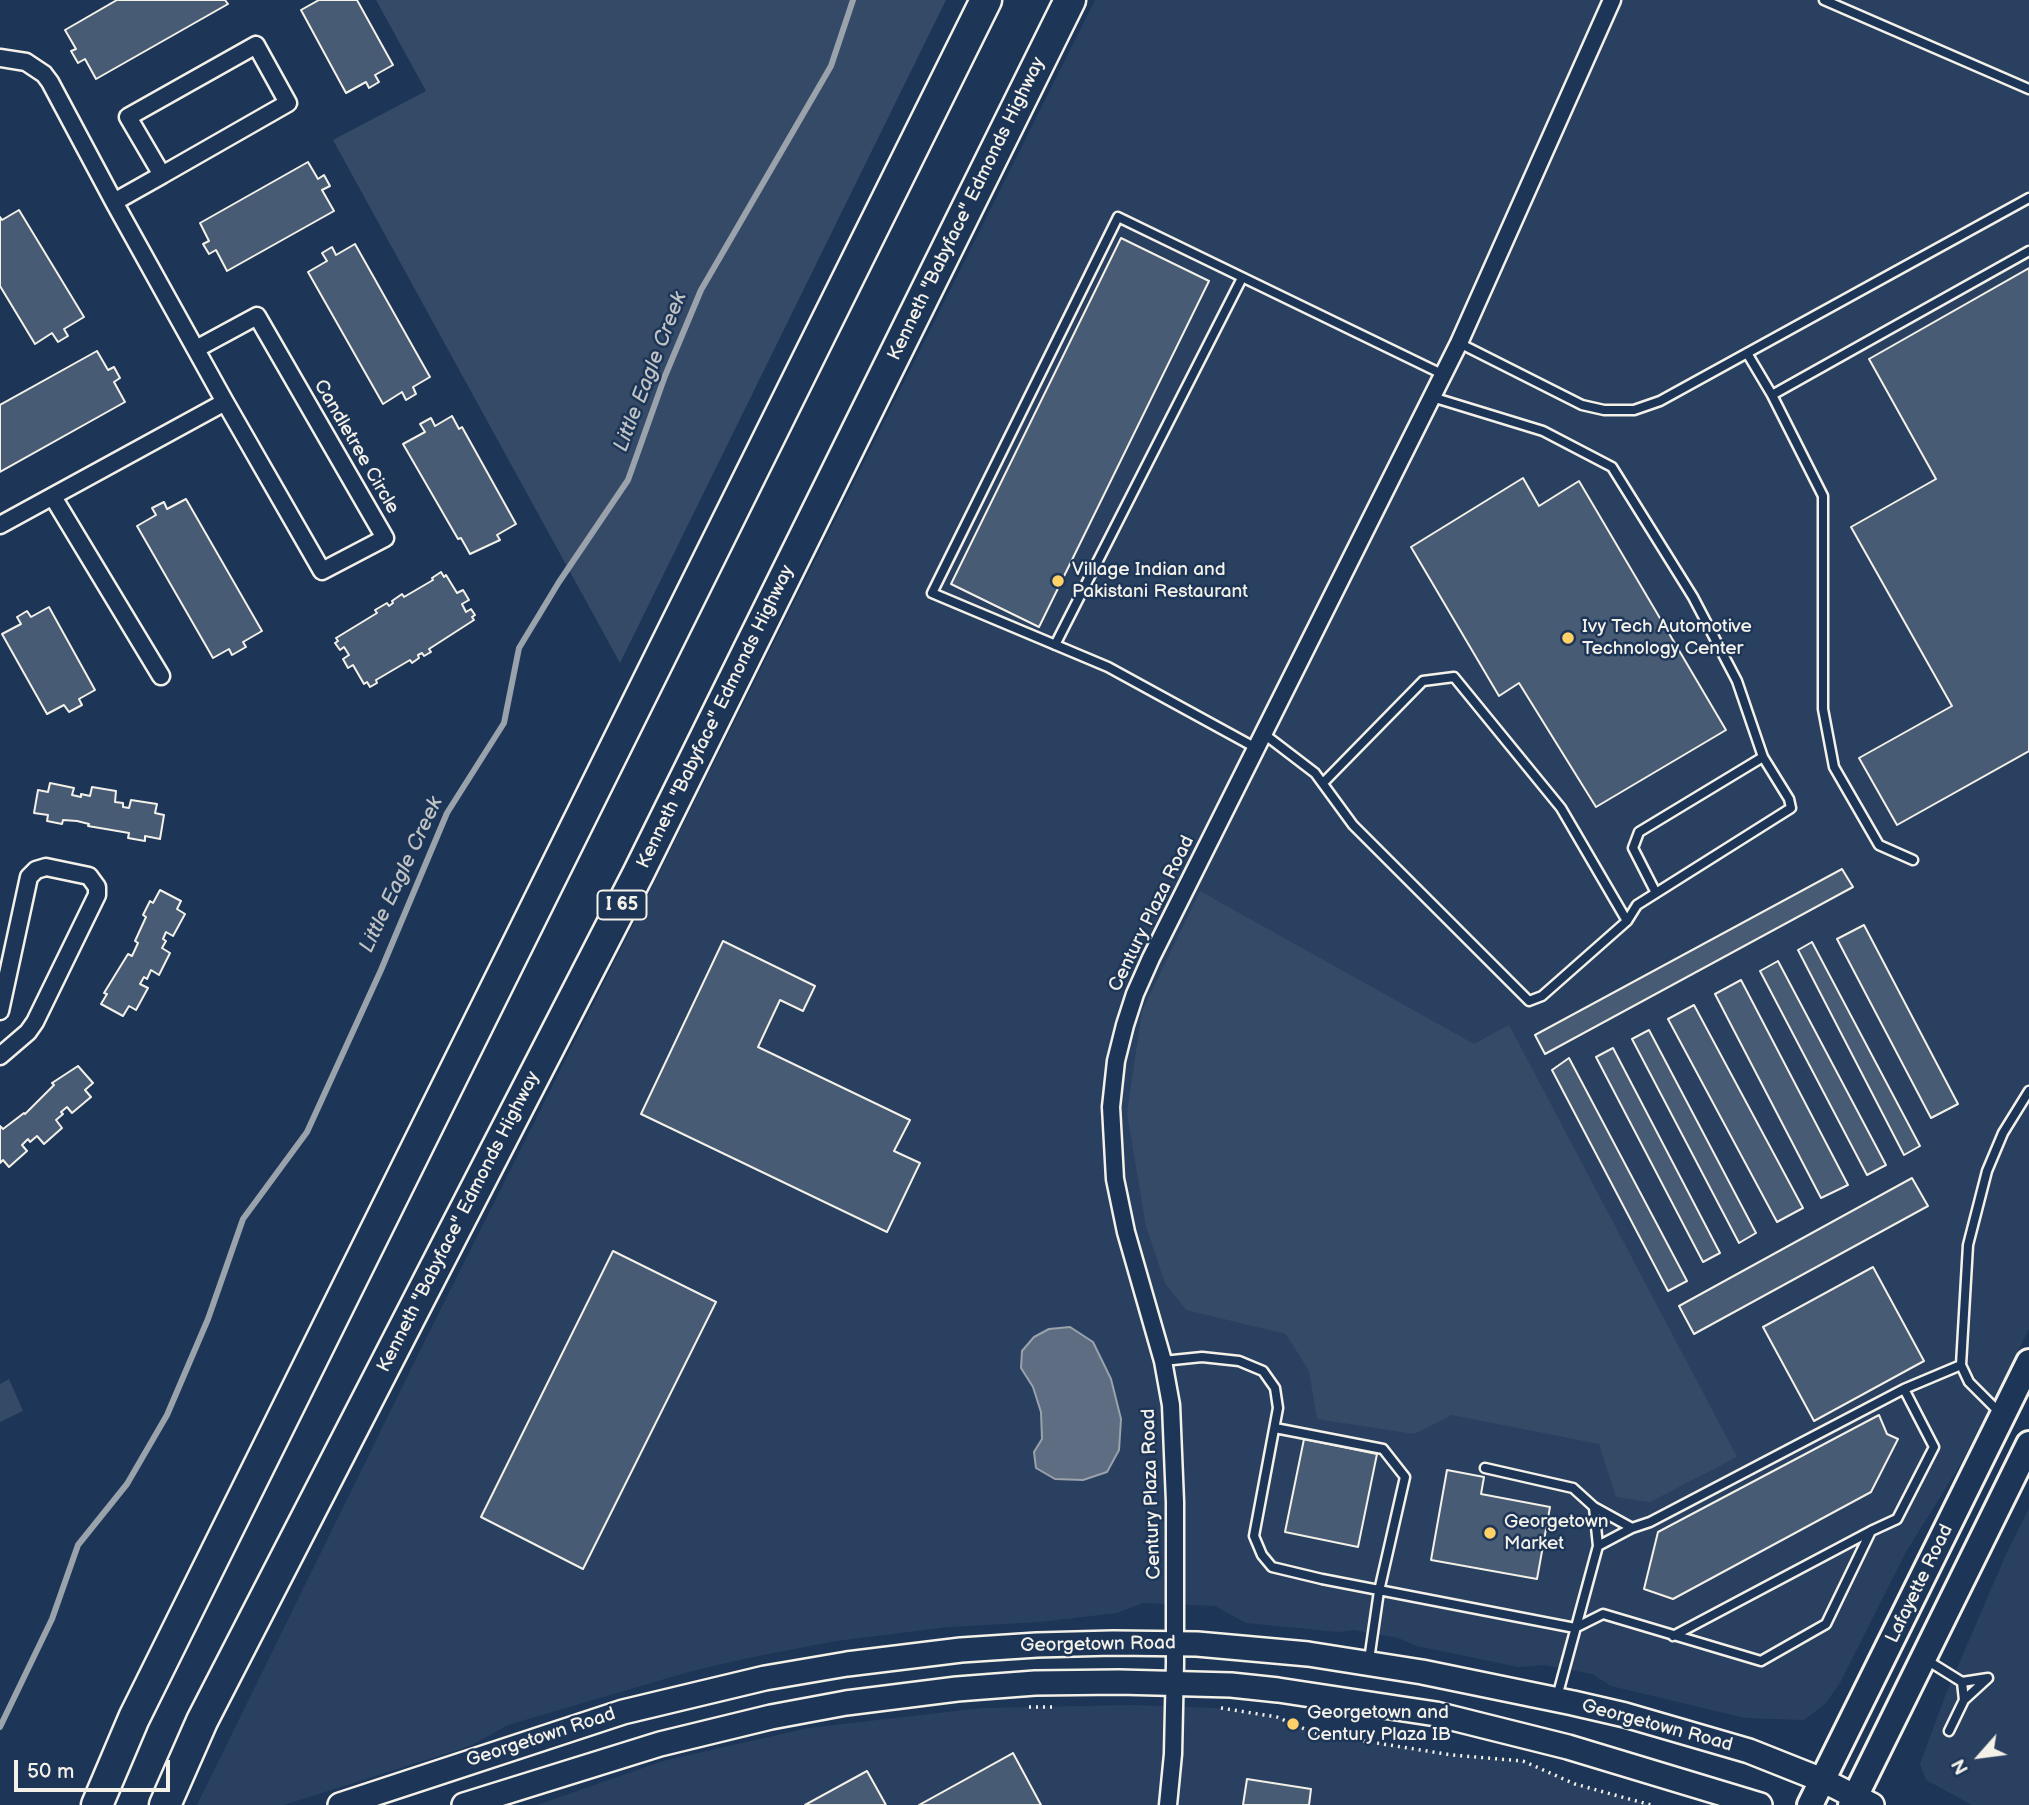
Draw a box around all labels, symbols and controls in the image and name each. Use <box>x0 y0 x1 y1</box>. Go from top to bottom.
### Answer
street label: Kenneth "Babyface" Edmonds Highway <box>883 54 1051 364</box>
water label: Little Eagle Creek <box>609 289 693 455</box>
street label: Candletree Circle <box>308 376 404 518</box>
place label: Village Indian and Pakistani Restaurant <box>1072 559 1248 603</box>
street label: Kenneth "Babyface" Edmonds Highway <box>632 562 800 872</box>
marker: Village Indian and Pakistani Restaurant <box>1050 573 1066 589</box>
place label: Ivy Tech Automotive Technology Center <box>1582 616 1752 660</box>
marker: Ivy Tech Automotive Technology Center <box>1560 630 1576 646</box>
water label: Little Eagle Creek <box>355 793 449 957</box>
street label: Century Plaza Road <box>1104 832 1200 996</box>
road number: I 65 <box>598 890 646 920</box>
street label: Kenneth "Babyface" Edmonds Highway <box>373 1068 545 1376</box>
street label: Century Plaza Road <box>1138 1408 1166 1580</box>
place label: Georgetown Market <box>1504 1511 1608 1555</box>
street label: Lafayette Road <box>1881 1521 1959 1647</box>
marker: Georgetown Market <box>1482 1525 1498 1541</box>
street label: Georgetown Road <box>1020 1632 1176 1658</box>
street label: Georgetown Road <box>1579 1695 1735 1757</box>
place label: Georgetown and Century Plaza IB <box>1307 1702 1451 1746</box>
street label: Georgetown Road <box>464 1703 618 1773</box>
marker: Georgetown and Century Plaza IB <box>1285 1716 1301 1732</box>
north arrow <box>1945 1721 2015 1791</box>
scale bar <box>18 1745 173 1789</box>
text: N <box>1948 1754 1975 1778</box>
text: 50 m <box>27 1759 74 1784</box>

